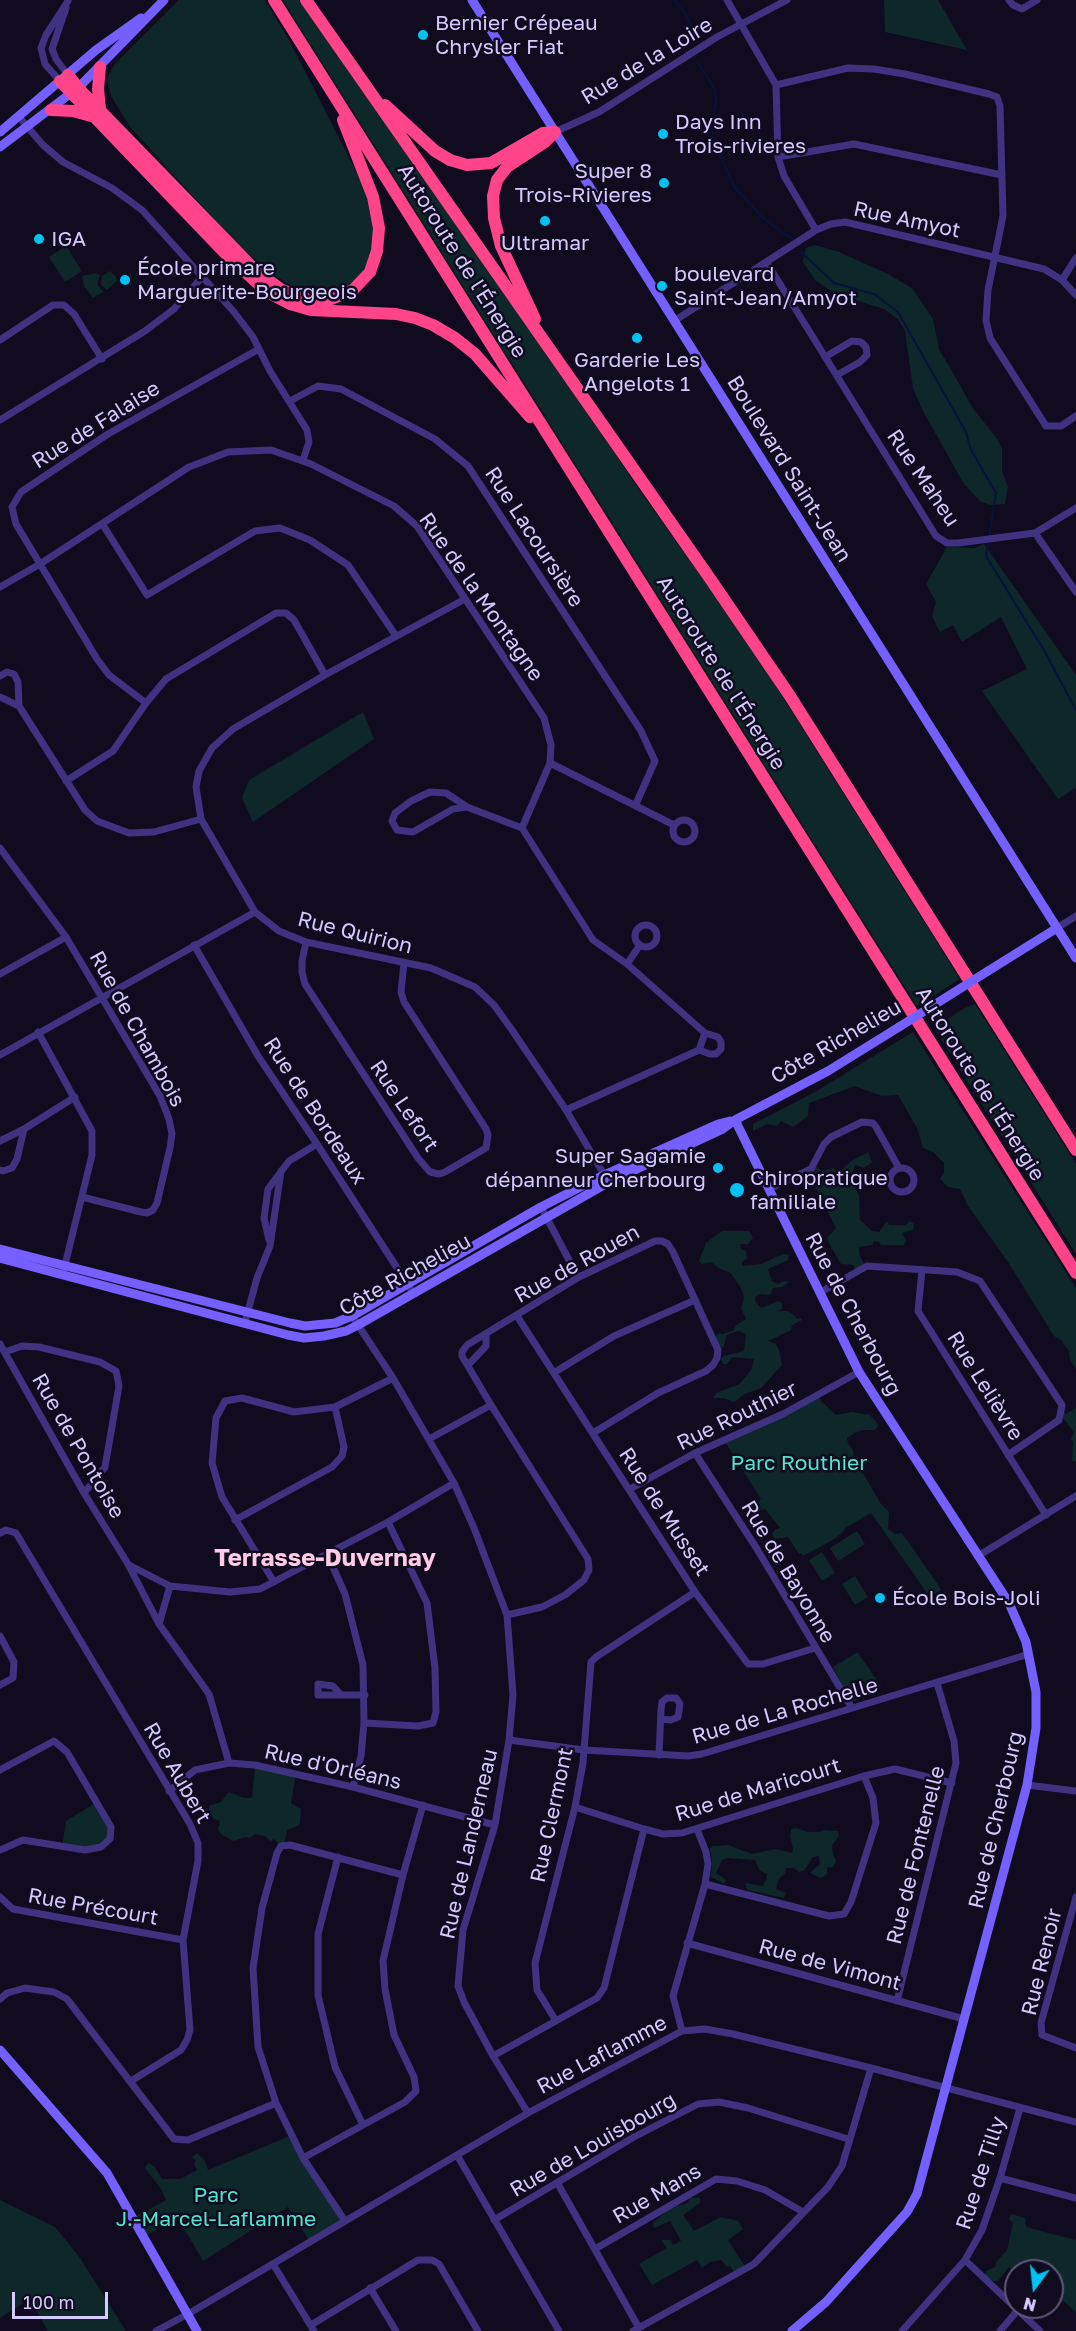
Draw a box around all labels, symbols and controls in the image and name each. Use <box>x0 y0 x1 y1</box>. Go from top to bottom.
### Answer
place label: Bernier Crépeau Chrysler Fiat <box>435 10 598 60</box>
street label: Rue de la Loire <box>577 12 717 110</box>
marker: Bernier Crépeau Chrysler Fiat <box>416 28 430 42</box>
place label: Days Inn Trois-rivieres <box>675 109 806 159</box>
marker: Days Inn Trois-rivieres <box>656 127 670 141</box>
place label: Super 8 Trois-Rivieres <box>515 158 652 208</box>
street label: Autoroute de l'Énergie <box>392 159 532 363</box>
marker: Super 8 Trois-Rivieres <box>657 176 671 190</box>
street label: Rue Amyot <box>851 196 963 244</box>
marker: Ultramar <box>538 214 552 228</box>
place label: IGA <box>51 226 86 252</box>
place label: Ultramar <box>501 230 589 256</box>
marker: IGA <box>32 232 46 246</box>
place label: École primare Marguerite-Bourgeois <box>137 255 357 305</box>
place label: boulevard Saint-Jean/Amyot <box>674 261 857 311</box>
marker: École primare Marguerite-Bourgeois <box>118 273 132 287</box>
marker: boulevard Saint-Jean/Amyot <box>655 279 669 293</box>
marker: Garderie Les Angelots 1 <box>630 331 644 345</box>
place label: Garderie Les Angelots 1 <box>574 347 700 397</box>
street label: Boulevard Saint-Jean <box>721 371 857 567</box>
street label: Rue de Falaise <box>27 376 165 474</box>
street label: Rue Maheu <box>881 425 965 531</box>
street label: Rue Lacoursière <box>479 462 589 612</box>
street label: Rue de la Montagne <box>413 508 549 686</box>
street label: Autoroute de l'Énergie <box>651 571 791 775</box>
street label: Rue Quirion <box>295 907 415 959</box>
street label: Rue de Chambois <box>84 947 190 1111</box>
street label: Autoroute de l'Énergie <box>910 982 1050 1186</box>
street label: Côte Richelieu <box>766 994 906 1090</box>
street label: Rue de Bordeaux <box>258 1033 372 1189</box>
street label: Rue Lefort <box>364 1056 444 1156</box>
place label: Super Sagamie dépanneur Cherbourg <box>485 1143 706 1193</box>
marker: Super Sagamie dépanneur Cherbourg <box>711 1161 725 1175</box>
place label: Chiropratique familiale <box>750 1165 888 1215</box>
marker: Chiropratique familiale <box>728 1181 746 1199</box>
street label: Rue de Rouen <box>510 1219 644 1309</box>
street label: Côte Richelieu <box>335 1228 475 1322</box>
street label: Rue de Cherbourg <box>799 1228 907 1400</box>
street label: Rue Lelièvre <box>941 1327 1029 1445</box>
street label: Rue de Pontoise <box>26 1369 130 1523</box>
street label: Rue Routhier <box>673 1376 801 1456</box>
street label: Rue de Musset <box>613 1443 715 1581</box>
park label: Parc Routhier <box>731 1450 867 1476</box>
street label: Rue de Bayonne <box>736 1496 840 1648</box>
district label: Terrasse-Duvernay <box>214 1544 436 1572</box>
place label: École Bois-Joli <box>892 1585 1041 1611</box>
marker: École Bois-Joli <box>873 1591 887 1605</box>
street label: Rue de La Rochelle <box>689 1672 881 1750</box>
street label: Rue Aubert <box>138 1718 216 1828</box>
street label: Rue de Cherbourg <box>963 1729 1029 1911</box>
street label: Rue d'Orléans <box>262 1739 404 1795</box>
street label: Rue Clermont <box>525 1745 579 1885</box>
street label: Rue de Landerneau <box>435 1747 503 1941</box>
street label: Rue de Maricourt <box>672 1753 844 1827</box>
street label: Rue de Fontenelle <box>882 1763 950 1947</box>
street label: Rue Précourt <box>26 1883 160 1931</box>
street label: Rue Renoir <box>1017 1906 1067 2018</box>
street label: Rue de Vimont <box>756 1934 904 1996</box>
street label: Rue Laflamme <box>533 2010 671 2100</box>
street label: Rue de Louisbourg <box>506 2087 680 2203</box>
street label: Rue de Tilly <box>951 2113 1011 2233</box>
street label: Rue Mans <box>608 2159 706 2229</box>
park label: Parc J.-Marcel-Laflamme <box>116 2182 316 2232</box>
north arrow <box>1004 2259 1064 2319</box>
scale bar <box>15 2280 111 2318</box>
text: 100 m <box>23 2291 74 2313</box>
text: N <box>1021 2293 1038 2316</box>

